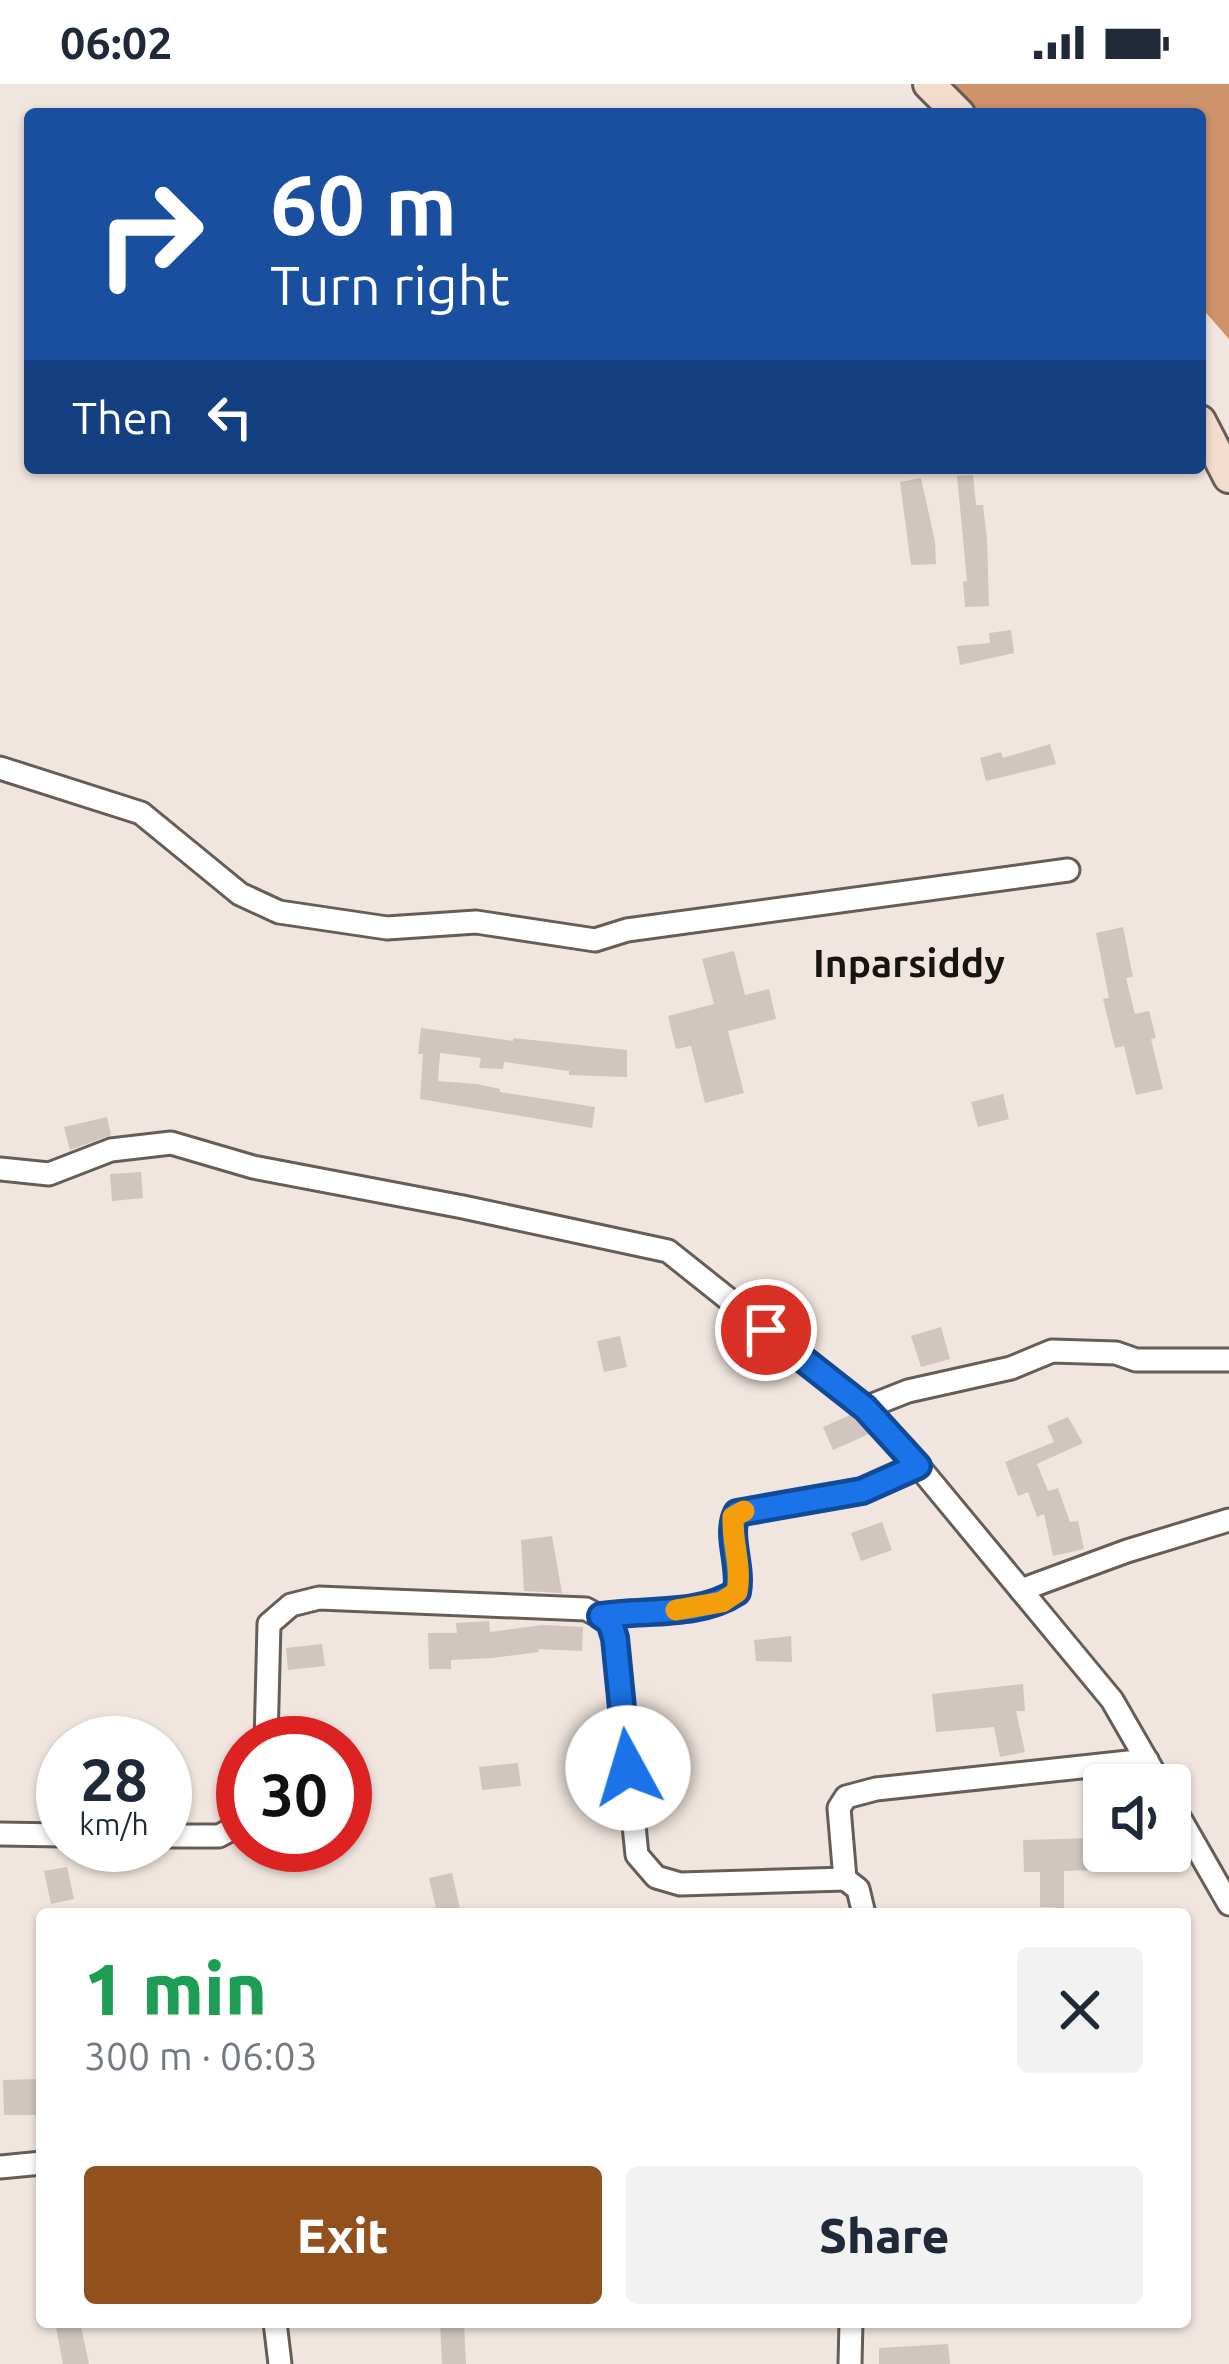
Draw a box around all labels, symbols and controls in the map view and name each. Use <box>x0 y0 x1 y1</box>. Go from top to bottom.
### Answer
text: 06:02 <box>60 17 173 68</box>
icon: right <box>72 156 228 312</box>
text: 60 m <box>270 157 457 251</box>
text: Turn right <box>270 255 510 315</box>
icon: left <box>197 384 263 450</box>
text: Then <box>72 392 173 443</box>
district label: Inparsiddy <box>813 941 1005 984</box>
pin <box>715 1279 817 1381</box>
icon: arrive <box>733 1297 799 1363</box>
position arrow <box>565 1705 691 1831</box>
speed limit sign: 30 <box>216 1716 372 1872</box>
text: 28 <box>80 1745 148 1812</box>
map controls <box>1083 1764 1191 1872</box>
button: sound <box>1083 1764 1191 1872</box>
text: km/h <box>79 1807 149 1841</box>
button: close <box>1017 1947 1143 2073</box>
text: 1 min <box>84 1948 267 2029</box>
text: 300 m · 06:03 <box>84 2034 318 2077</box>
button: Exit <box>84 2166 602 2304</box>
button: Share <box>626 2166 1143 2304</box>

